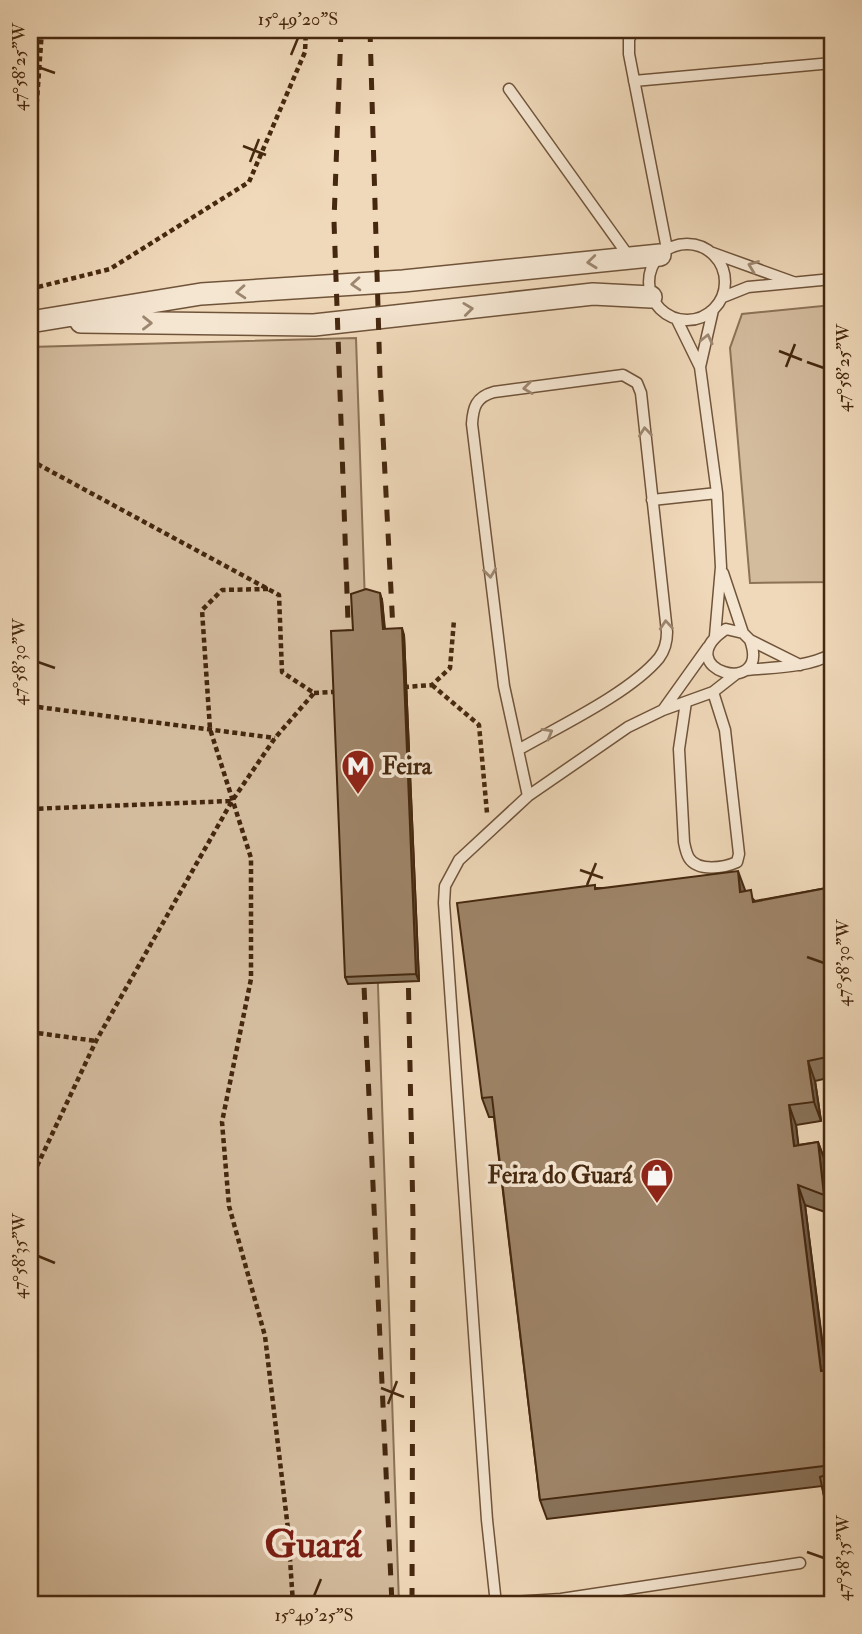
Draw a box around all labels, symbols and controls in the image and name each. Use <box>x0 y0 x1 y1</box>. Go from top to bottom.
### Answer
text: 15°49'20"S <box>258 8 338 31</box>
text: 47°58'25"W <box>8 22 31 111</box>
one-way arrow <box>586 254 597 269</box>
one-way arrow <box>748 260 760 274</box>
one-way arrow <box>350 276 361 291</box>
one-way arrow <box>236 284 247 299</box>
one-way arrow <box>462 301 474 316</box>
one-way arrow <box>143 315 153 331</box>
text: 47°58'25"W <box>832 323 855 412</box>
one-way arrow <box>699 333 713 345</box>
one-way arrow <box>522 380 534 395</box>
one-way arrow <box>638 426 653 437</box>
one-way arrow <box>483 567 498 578</box>
text: 47°58'30"W <box>8 618 31 706</box>
one-way arrow <box>659 619 674 630</box>
one-way arrow <box>540 728 553 741</box>
metro station icon: Feira <box>339 747 377 796</box>
place label: Feira <box>382 751 433 782</box>
text: 47°58'30"W <box>832 919 855 1007</box>
shop icon: Feira do Guará <box>638 1156 676 1205</box>
place label: Feira do Guará <box>488 1160 633 1191</box>
text: 47°58'35"W <box>8 1212 31 1299</box>
text: 47°58'35"W <box>832 1514 855 1601</box>
district label: Guará <box>264 1521 363 1569</box>
text: 15°49'25"S <box>274 1604 354 1627</box>

